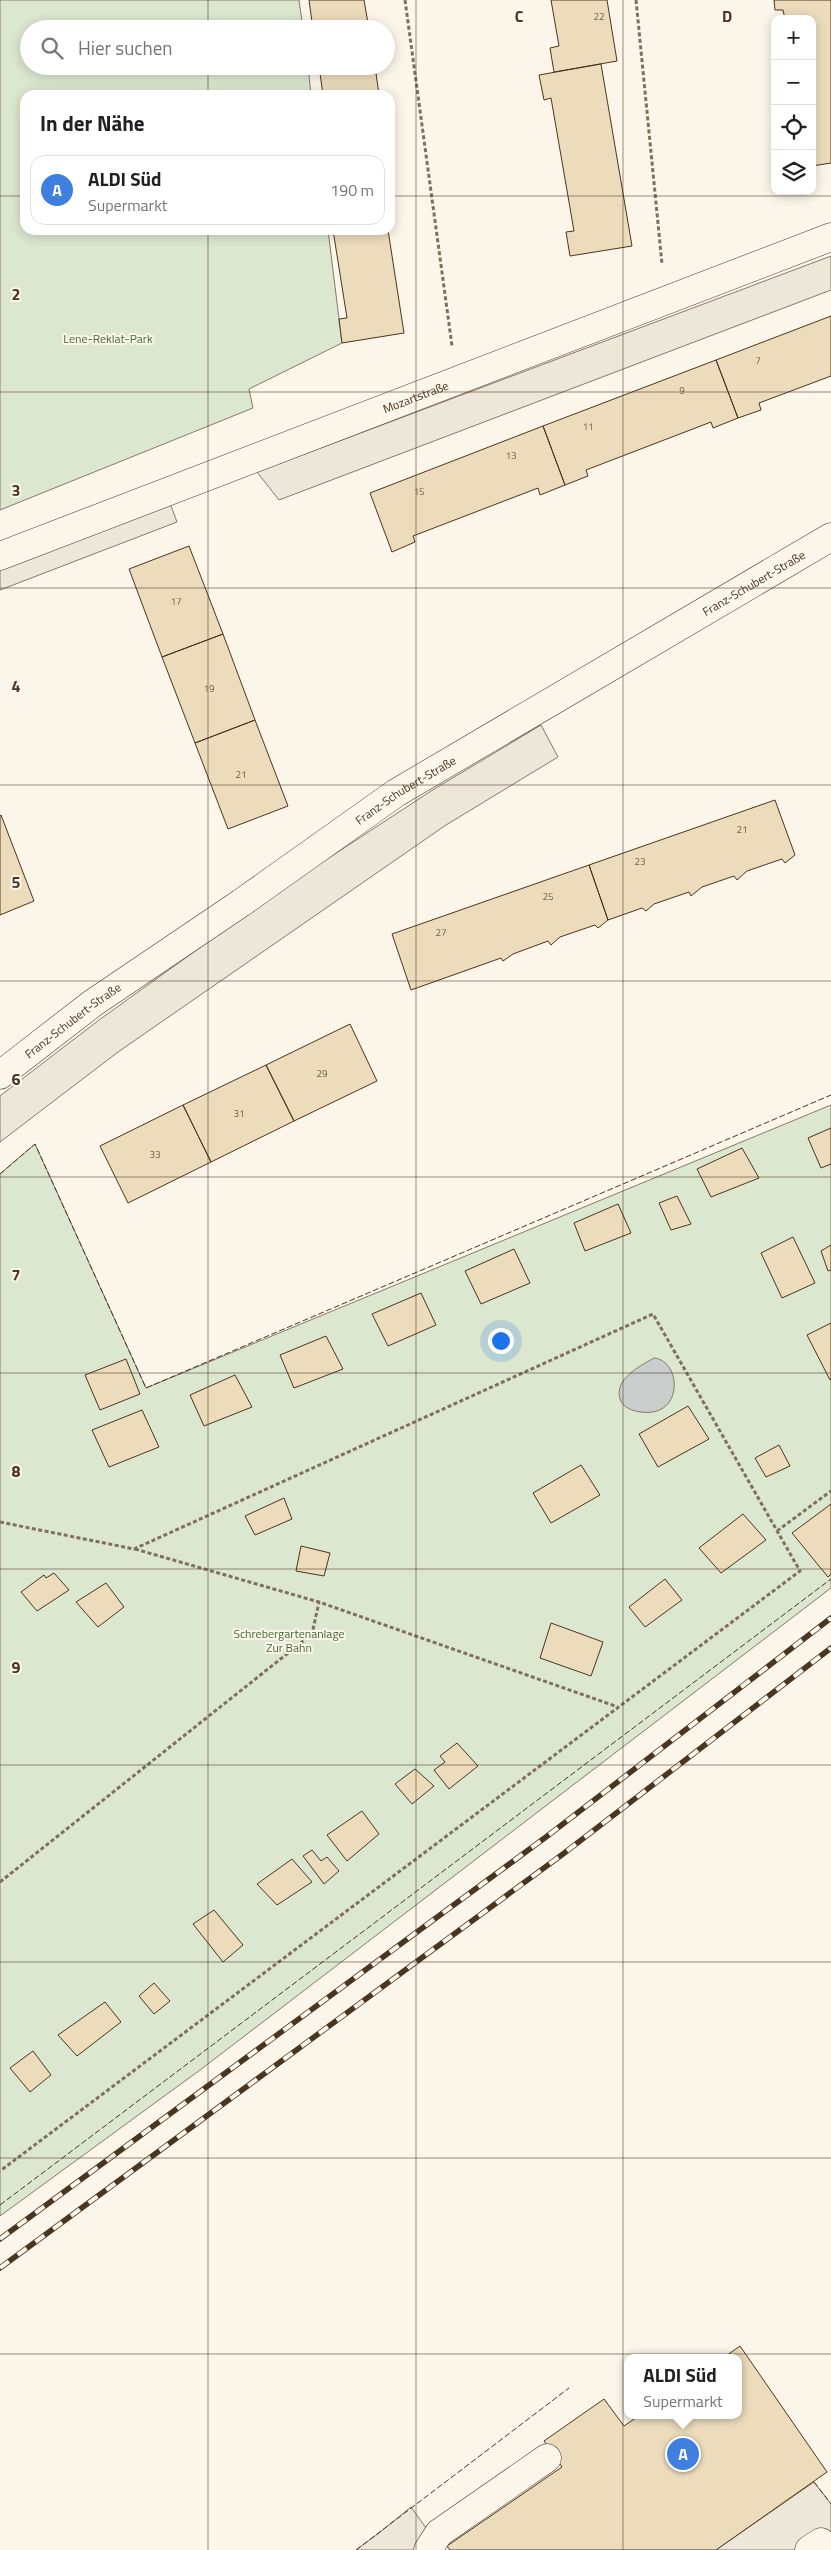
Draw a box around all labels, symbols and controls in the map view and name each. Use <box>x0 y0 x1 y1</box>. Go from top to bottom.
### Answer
text: C <box>515 4 524 28</box>
text: D <box>722 4 732 28</box>
house number: 22 <box>593 9 605 24</box>
map controls <box>771 15 816 195</box>
button: + <box>771 15 816 60</box>
search box <box>20 20 395 75</box>
text: Hier suchen <box>78 33 173 62</box>
icon: search <box>38 34 66 62</box>
button: − <box>771 60 816 105</box>
button: locate <box>771 105 816 150</box>
text: In der Nähe <box>40 107 145 139</box>
button: layers <box>771 150 816 195</box>
text: ALDI Süd <box>88 164 161 193</box>
text: A <box>52 178 62 202</box>
text: 190 m <box>330 178 374 202</box>
text: Supermarkt <box>88 193 167 217</box>
text: 2 <box>12 282 20 306</box>
park label: Lene-Reklat-Park <box>63 329 153 348</box>
house number: 7 <box>755 353 761 368</box>
street label: Mozartstraße <box>380 375 451 418</box>
house number: 9 <box>679 383 685 398</box>
house number: 11 <box>582 419 594 434</box>
house number: 13 <box>505 448 517 463</box>
text: 3 <box>12 478 20 502</box>
house number: 15 <box>413 484 425 499</box>
street label: Franz-Schubert-Straße <box>698 545 808 620</box>
house number: 17 <box>170 594 182 609</box>
text: 4 <box>12 674 21 698</box>
house number: 19 <box>203 681 215 696</box>
street label: Franz-Schubert-Straße <box>351 750 459 829</box>
house number: 21 <box>235 767 247 782</box>
house number: 21 <box>736 822 748 837</box>
house number: 23 <box>634 854 646 869</box>
text: 5 <box>12 870 21 894</box>
house number: 25 <box>542 889 554 904</box>
house number: 27 <box>435 925 447 940</box>
street label: Franz-Schubert-Straße <box>20 977 125 1062</box>
house number: 29 <box>316 1066 328 1081</box>
text: 6 <box>12 1067 21 1091</box>
house number: 31 <box>233 1106 245 1121</box>
house number: 33 <box>149 1147 161 1162</box>
text: 7 <box>12 1263 20 1287</box>
your location <box>488 1328 514 1354</box>
text: 8 <box>12 1459 21 1483</box>
park label: Schrebergartenanlage Zur Bahn <box>233 1624 345 1657</box>
text: 9 <box>12 1655 21 1679</box>
popup <box>624 2354 742 2419</box>
text: ALDI Süd <box>643 2360 717 2389</box>
text: Supermarkt <box>643 2389 723 2413</box>
pin: A <box>667 2435 699 2473</box>

